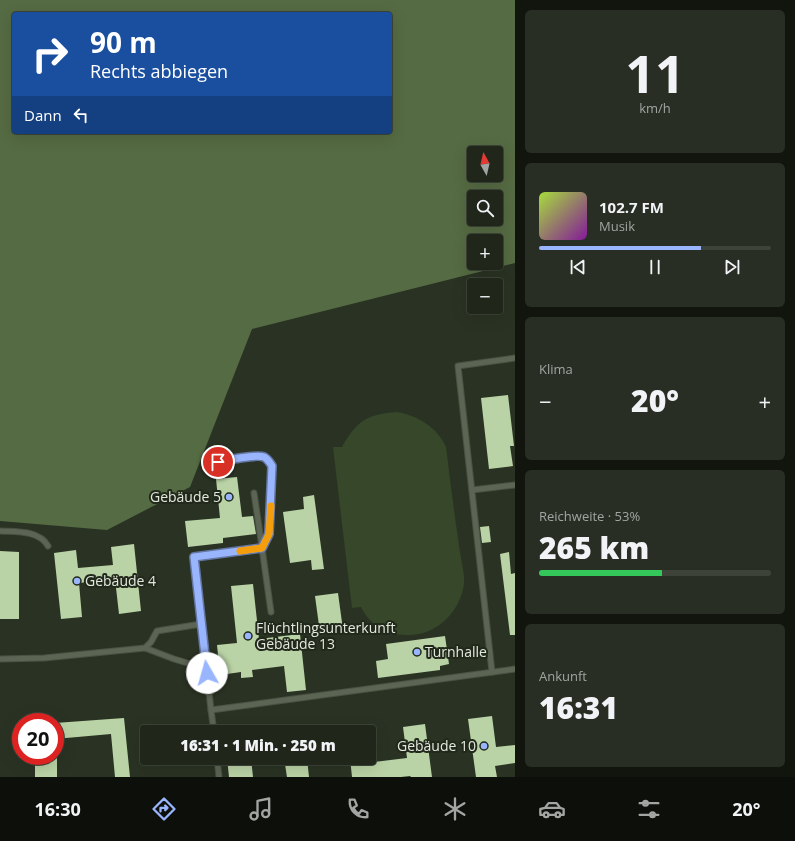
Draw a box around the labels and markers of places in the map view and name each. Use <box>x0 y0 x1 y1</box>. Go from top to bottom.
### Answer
pin <box>201 445 235 479</box>
place label: Gebäude 5 <box>150 487 221 506</box>
marker: Gebäude 5 <box>224 492 234 502</box>
place label: Gebäude 4 <box>85 571 156 590</box>
marker: Gebäude 4 <box>72 576 82 586</box>
place label: Flüchtlingsunterkunft Gebäude 13 <box>256 618 396 653</box>
marker: Flüchtlingsunterkunft Gebäude 13 <box>243 631 253 641</box>
place label: Turnhalle <box>425 642 487 661</box>
marker: Turnhalle <box>412 647 422 657</box>
place label: Gebäude 10 <box>397 736 476 755</box>
marker: Gebäude 10 <box>479 741 489 751</box>

